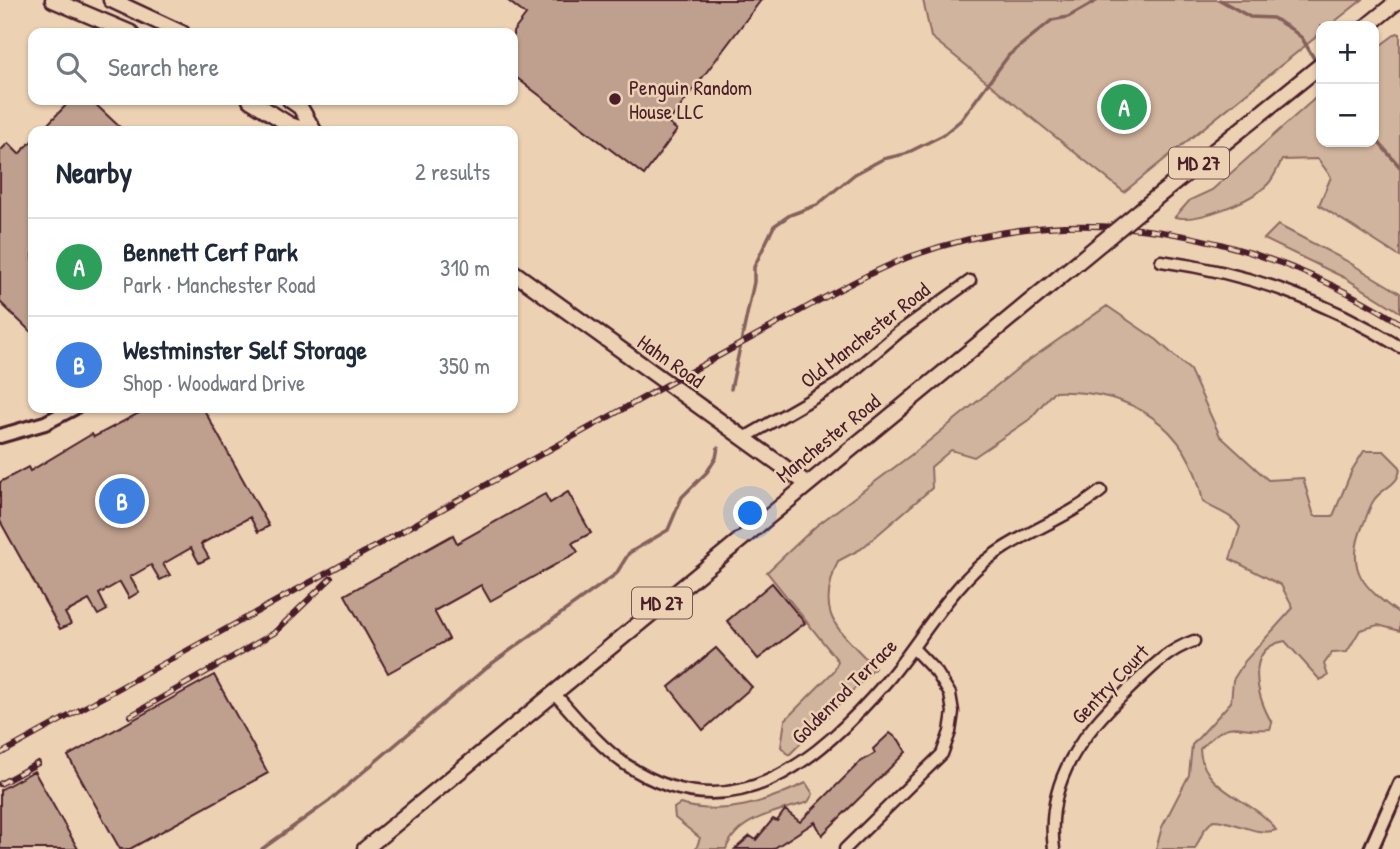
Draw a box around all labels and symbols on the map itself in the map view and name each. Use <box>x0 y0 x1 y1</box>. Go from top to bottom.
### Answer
place label: Penguin Random House LLC <box>629 73 752 126</box>
pin: A <box>1101 81 1147 133</box>
marker: Penguin Random House LLC <box>607 91 623 107</box>
road number: MD 27 <box>1169 148 1229 178</box>
street label: Old Manchester Road <box>794 275 936 395</box>
street label: Hahn Road <box>632 327 710 395</box>
street label: Manchester Road <box>770 387 886 489</box>
pin: B <box>99 475 145 527</box>
your location <box>733 496 767 530</box>
road number: MD 27 <box>632 588 692 618</box>
street label: Goldenrod Terrace <box>785 632 903 750</box>
street label: Gentry Court <box>1065 637 1156 730</box>

